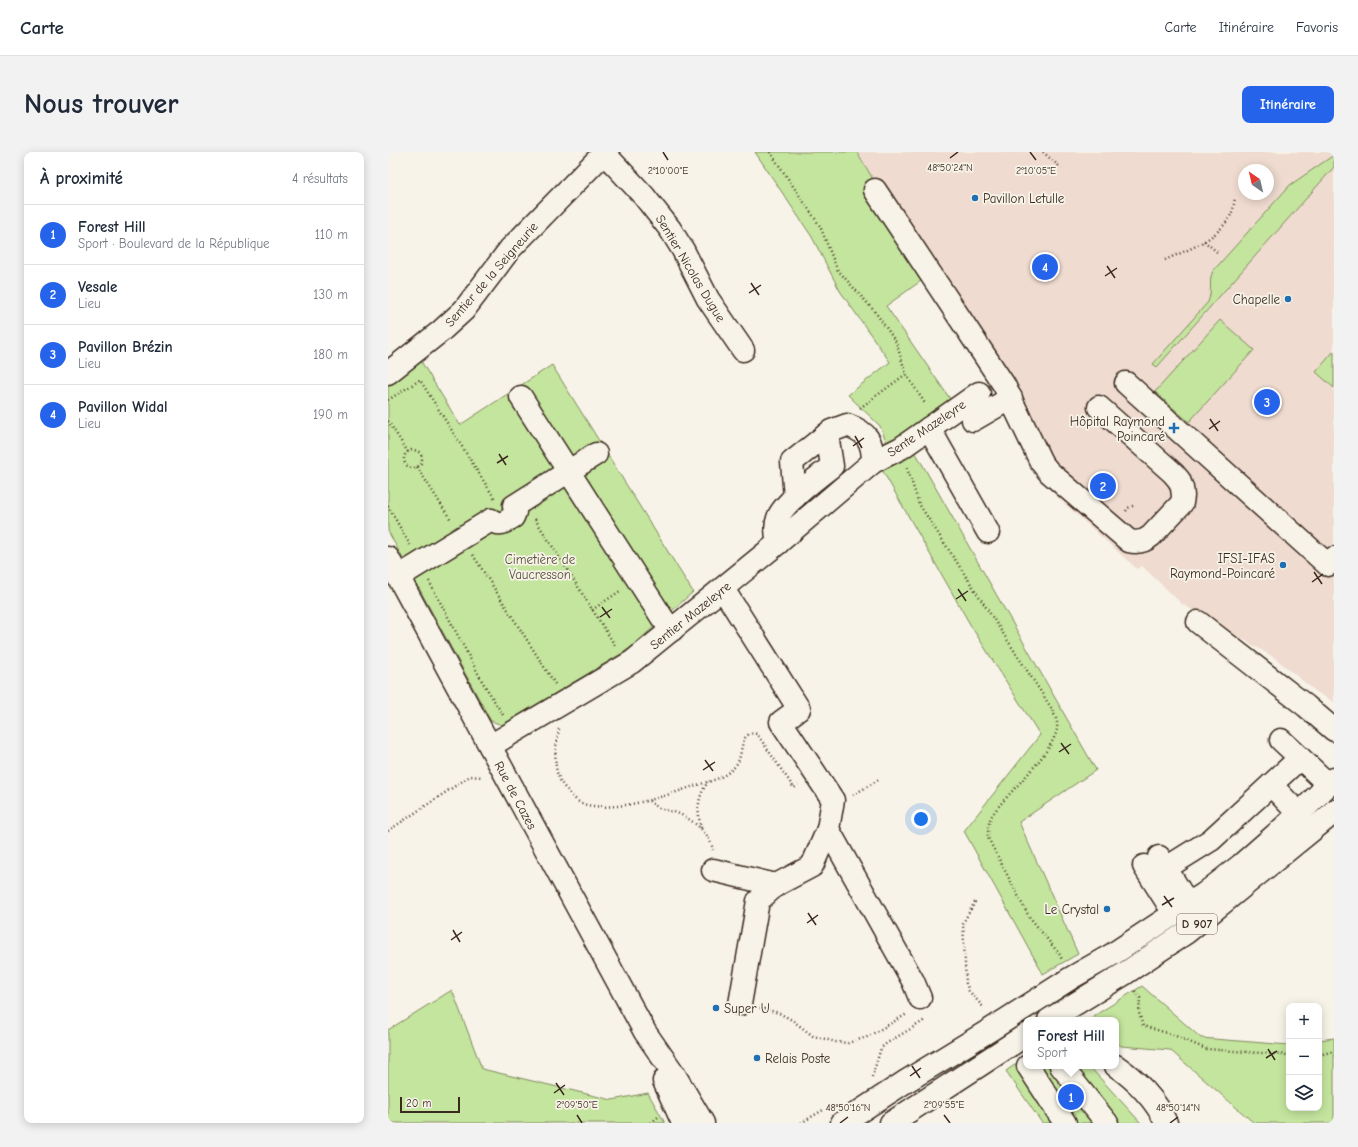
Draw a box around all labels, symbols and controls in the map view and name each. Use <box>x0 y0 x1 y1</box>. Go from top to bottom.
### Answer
text: Carte <box>20 17 64 39</box>
text: Carte <box>1165 19 1197 36</box>
text: Itinéraire <box>1219 19 1274 36</box>
text: Favoris <box>1296 19 1338 36</box>
button: Itinéraire <box>1242 86 1334 123</box>
text: Nous trouver <box>24 88 179 120</box>
text: 48°50'24"N <box>927 162 973 174</box>
north arrow <box>1238 164 1274 200</box>
text: 2°10'00"E <box>648 165 688 177</box>
text: 2°10'05"E <box>1016 165 1056 177</box>
text: À proximité <box>40 169 123 188</box>
text: 4 résultats <box>292 171 348 186</box>
place label: Pavillon Letulle <box>983 191 1065 206</box>
marker: Pavillon Letulle <box>970 193 980 203</box>
street label: Sentier Nicolas Dugue <box>653 212 729 325</box>
text: Forest Hill <box>78 218 146 236</box>
street label: Sentier de la Seigneurie <box>442 219 541 330</box>
text: 1 <box>50 227 56 242</box>
text: 110 m <box>315 227 348 242</box>
text: Sport · Boulevard de la République <box>78 236 270 251</box>
pin: 4 <box>1032 252 1058 282</box>
text: Vesale <box>78 278 117 296</box>
text: 2 <box>50 287 56 302</box>
text: 130 m <box>313 287 348 302</box>
place label: Chapelle <box>1233 292 1280 307</box>
marker: Chapelle <box>1283 294 1293 304</box>
text: Lieu <box>78 296 101 311</box>
text: Pavillon Brézin <box>78 338 173 356</box>
text: 3 <box>50 347 56 362</box>
text: 180 m <box>313 347 348 362</box>
text: Lieu <box>78 356 101 371</box>
pin: 3 <box>1254 387 1280 417</box>
street label: Sente Mazeleyre <box>884 396 969 460</box>
text: Pavillon Widal <box>78 398 168 416</box>
text: 4 <box>50 407 56 422</box>
text: 190 m <box>313 407 348 422</box>
place label: Hôpital Raymond Poincaré <box>1070 414 1165 444</box>
text: Lieu <box>78 416 101 431</box>
marker: Hôpital Raymond Poincaré <box>1168 422 1180 434</box>
pin: 2 <box>1090 471 1116 501</box>
place label: IFSI-IFAS Raymond-Poincaré <box>1170 551 1275 581</box>
park label: Cimetière de Vaucresson <box>505 552 576 582</box>
marker: IFSI-IFAS Raymond-Poincaré <box>1278 560 1288 570</box>
street label: Sentier Mazeleyre <box>647 578 734 653</box>
street label: Rue de Cazes <box>491 759 540 832</box>
your location <box>911 809 931 829</box>
place label: Le Crystal <box>1045 902 1099 917</box>
marker: Le Crystal <box>1102 904 1112 914</box>
road number: D 907 <box>1177 914 1217 934</box>
place label: Super U <box>724 1001 770 1016</box>
marker: Super U <box>711 1003 721 1013</box>
map controls <box>1286 1003 1322 1111</box>
button: + <box>1286 1003 1322 1039</box>
popup <box>1023 1017 1119 1069</box>
text: Forest Hill <box>1037 1027 1105 1045</box>
button: − <box>1286 1039 1322 1075</box>
text: Sport <box>1037 1045 1067 1060</box>
place label: Relais Poste <box>765 1051 831 1066</box>
marker: Relais Poste <box>752 1053 762 1063</box>
button: layers <box>1286 1075 1322 1111</box>
pin: 1 <box>1058 1082 1084 1112</box>
scale bar <box>400 1095 460 1114</box>
text: 20 m <box>406 1097 431 1110</box>
text: 2°09'50"E <box>556 1099 598 1111</box>
text: 2°09'55"E <box>924 1099 964 1111</box>
text: 48°50'16"N <box>826 1102 870 1114</box>
text: 48°50'14"N <box>1156 1102 1200 1114</box>

